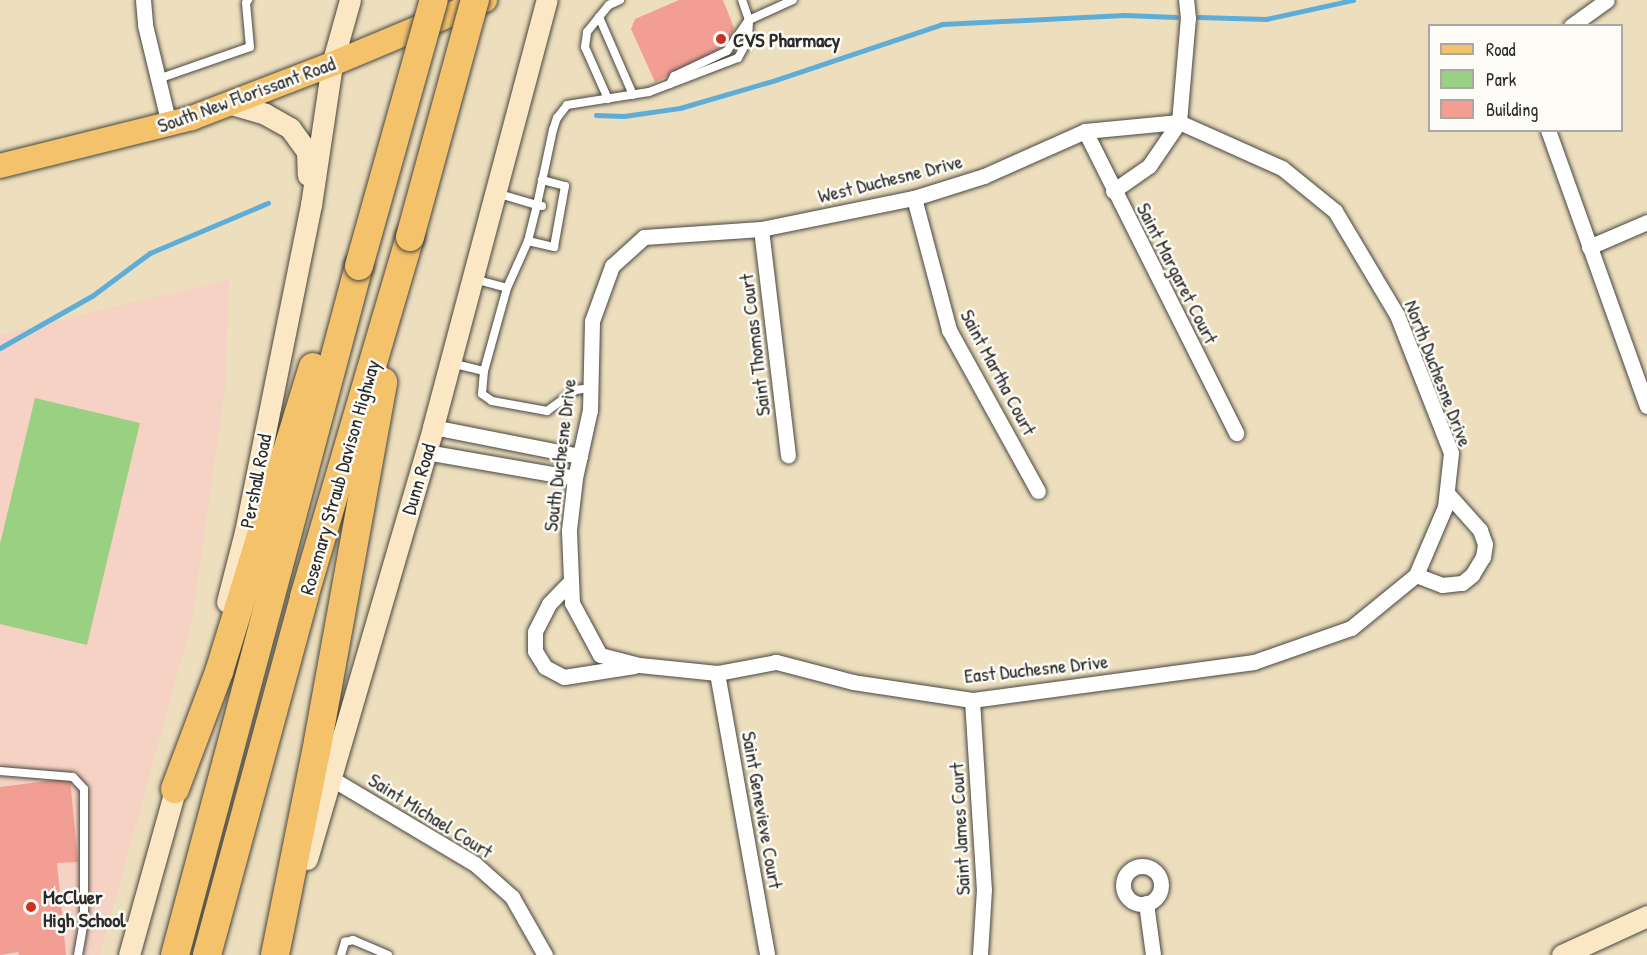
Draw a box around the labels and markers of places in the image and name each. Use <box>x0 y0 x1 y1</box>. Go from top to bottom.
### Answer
place label: CVS Pharmacy <box>733 27 840 51</box>
marker: CVS Pharmacy <box>714 32 728 46</box>
place label: McCluer High School <box>43 884 126 931</box>
marker: McCluer High School <box>24 900 38 914</box>

